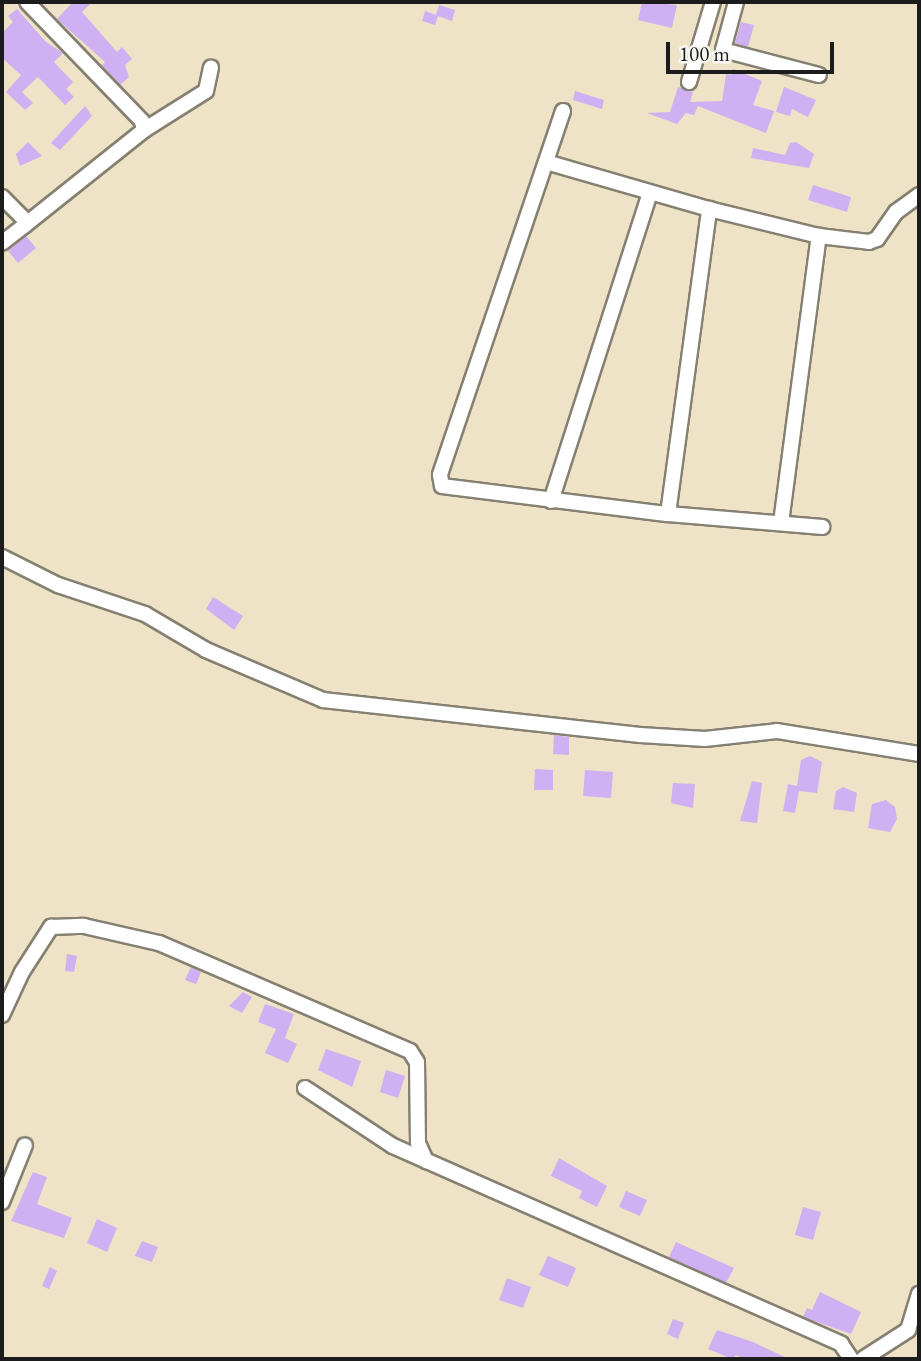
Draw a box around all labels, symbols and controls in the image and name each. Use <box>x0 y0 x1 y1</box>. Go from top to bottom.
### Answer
scale bar <box>669 28 837 72</box>
text: 100 m <box>679 40 730 67</box>

